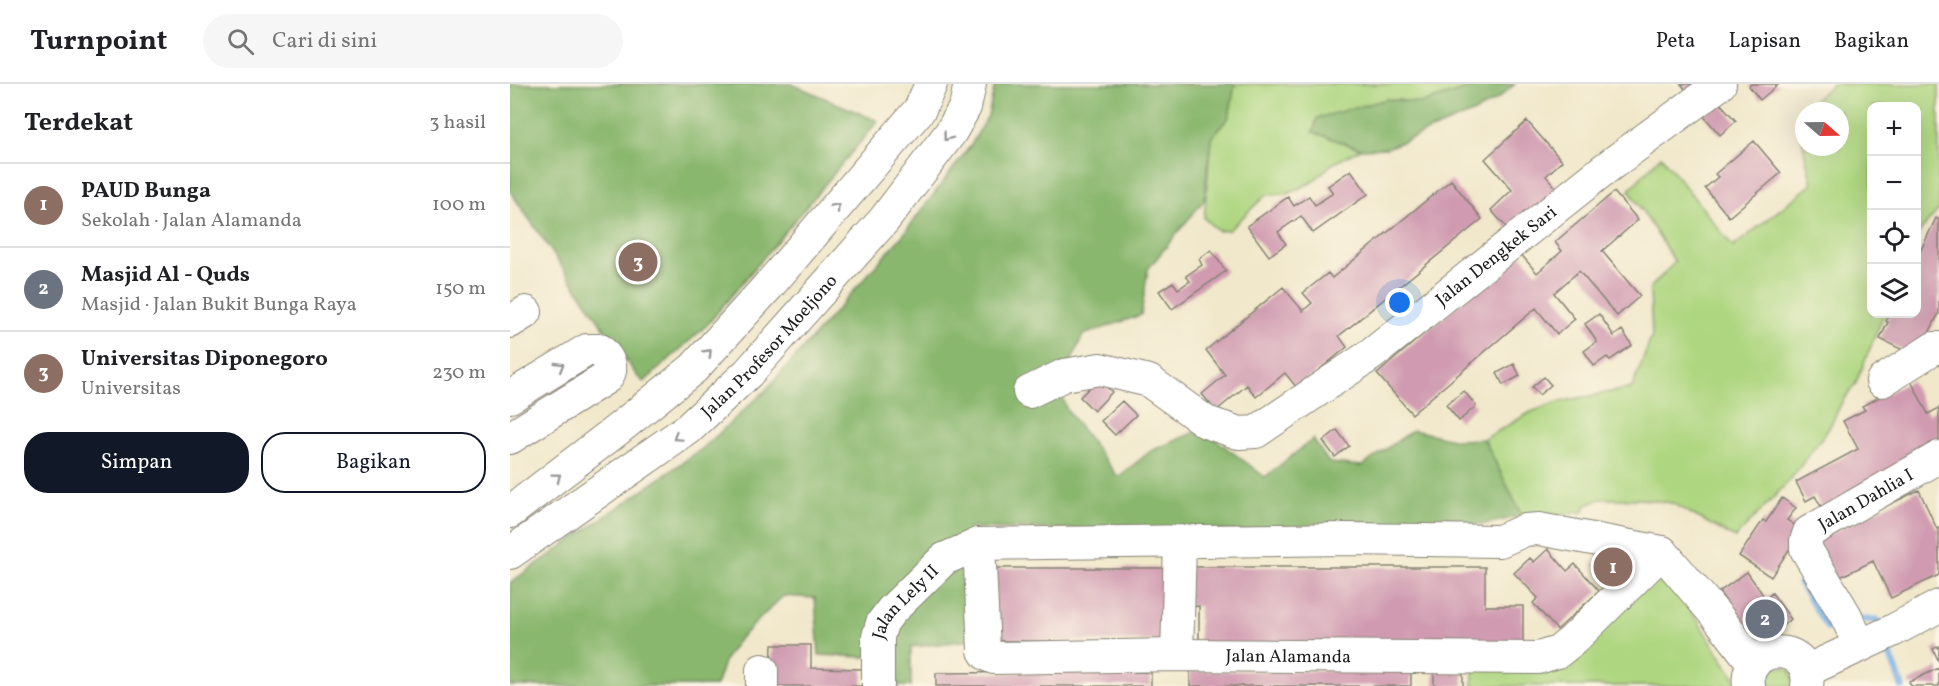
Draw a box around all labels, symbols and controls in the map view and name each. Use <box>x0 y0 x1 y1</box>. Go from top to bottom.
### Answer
search box <box>203 14 623 68</box>
text: Turnpoint <box>30 22 167 61</box>
icon: search <box>224 25 257 58</box>
text: Cari di sini <box>272 26 377 57</box>
text: Peta <box>1656 27 1695 56</box>
text: Lapisan <box>1728 27 1801 56</box>
text: Bagikan <box>1834 27 1909 56</box>
north arrow <box>1795 102 1849 156</box>
map controls <box>1867 102 1921 318</box>
button: + <box>1867 102 1921 156</box>
text: Terdekat <box>24 105 133 141</box>
text: 3 hasil <box>429 109 486 137</box>
one-way arrow <box>943 130 954 141</box>
button: − <box>1867 156 1921 210</box>
text: PAUD Bunga <box>81 176 211 207</box>
text: 1 <box>39 191 48 219</box>
text: 100 m <box>432 191 486 219</box>
street label: Jalan Dengkek Sari <box>1431 201 1563 313</box>
one-way arrow <box>829 203 840 214</box>
text: Sekolah · Jalan Alamanda <box>81 207 302 235</box>
button: locate <box>1867 210 1921 264</box>
pin: 3 <box>618 240 658 285</box>
text: Masjid Al - Quds <box>81 260 250 291</box>
button: layers <box>1867 264 1921 318</box>
street label: Jalan Profesor Moeljono <box>696 270 844 425</box>
text: 2 <box>38 275 49 303</box>
text: 150 m <box>435 275 486 303</box>
your location <box>1385 288 1414 317</box>
text: Masjid · Jalan Bukit Bunga Raya <box>81 291 357 319</box>
text: Universitas Diponegoro <box>81 344 328 375</box>
one-way arrow <box>700 350 711 361</box>
text: 3 <box>38 359 49 387</box>
text: 230 m <box>432 359 486 387</box>
one-way arrow <box>554 362 564 374</box>
text: Universitas <box>81 375 181 403</box>
one-way arrow <box>672 430 683 441</box>
button: Simpan <box>24 432 249 493</box>
button: Bagikan <box>261 432 486 493</box>
street label: Jalan Dahlia I <box>1814 463 1919 538</box>
one-way arrow <box>550 473 561 484</box>
pin: 1 <box>1594 544 1632 590</box>
street label: Jalan Lely II <box>867 560 945 642</box>
pin: 2 <box>1746 596 1784 642</box>
street label: Jalan Alamanda <box>1225 644 1351 670</box>

